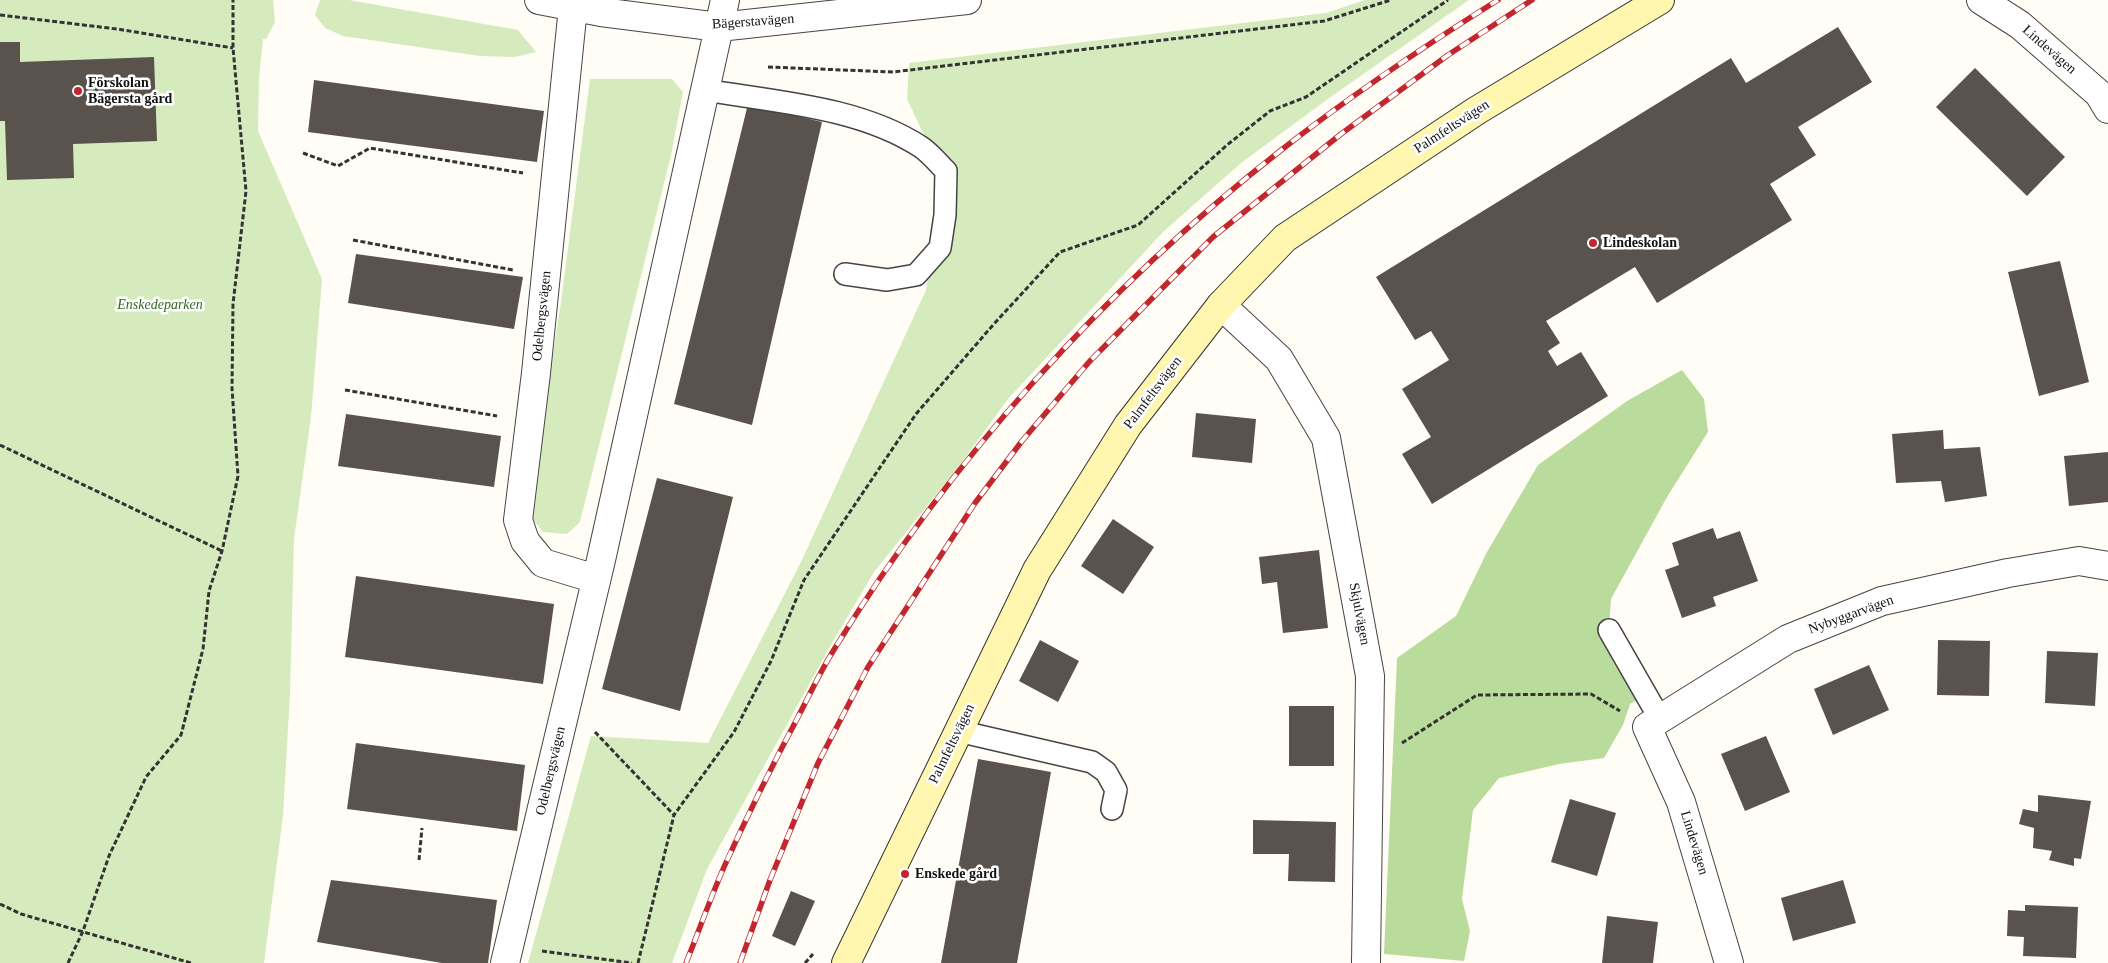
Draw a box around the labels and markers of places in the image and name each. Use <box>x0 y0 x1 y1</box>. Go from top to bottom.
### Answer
place label: Förskolan Bägersta gård <box>88 75 172 108</box>
marker: Förskolan Bägersta gård <box>72 85 84 97</box>
place label: Lindeskolan <box>1603 235 1677 251</box>
marker: Lindeskolan <box>1587 237 1599 249</box>
place label: Enskede gård <box>915 866 997 882</box>
marker: Enskede gård <box>899 868 911 880</box>

